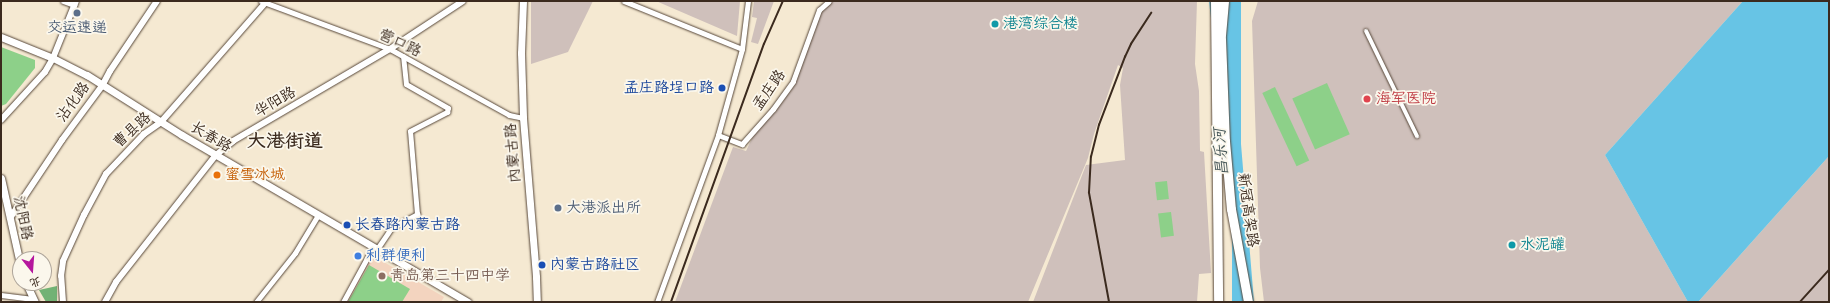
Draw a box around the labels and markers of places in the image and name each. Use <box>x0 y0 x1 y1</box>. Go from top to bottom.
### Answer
marker: 交运速递 <box>72 8 82 18</box>
place label: 港湾综合楼 <box>1003 15 1078 33</box>
place label: 交运速递 <box>47 19 107 37</box>
marker: 港湾综合楼 <box>990 19 1000 29</box>
place label: 孟庄路埕口路 <box>624 79 714 97</box>
marker: 孟庄路埕口路 <box>717 83 727 93</box>
place label: 海军医院 <box>1376 90 1436 108</box>
marker: 海军医院 <box>1361 93 1373 105</box>
place label: 蜜雪冰城 <box>225 166 285 184</box>
marker: 蜜雪冰城 <box>212 170 222 180</box>
place label: 大港派出所 <box>566 199 641 217</box>
marker: 大港派出所 <box>553 203 563 213</box>
place label: 长春路内蒙古路 <box>355 216 460 234</box>
marker: 长春路内蒙古路 <box>342 220 352 230</box>
place label: 水泥罐 <box>1520 236 1565 254</box>
marker: 水泥罐 <box>1507 240 1517 250</box>
place label: 利群便利 <box>366 247 426 265</box>
marker: 利群便利 <box>353 251 363 261</box>
place label: 内蒙古路社区 <box>550 256 640 274</box>
marker: 内蒙古路社区 <box>537 260 547 270</box>
place label: 青岛第三十四中学 <box>390 267 510 285</box>
marker: 青岛第三十四中学 <box>377 271 387 281</box>

